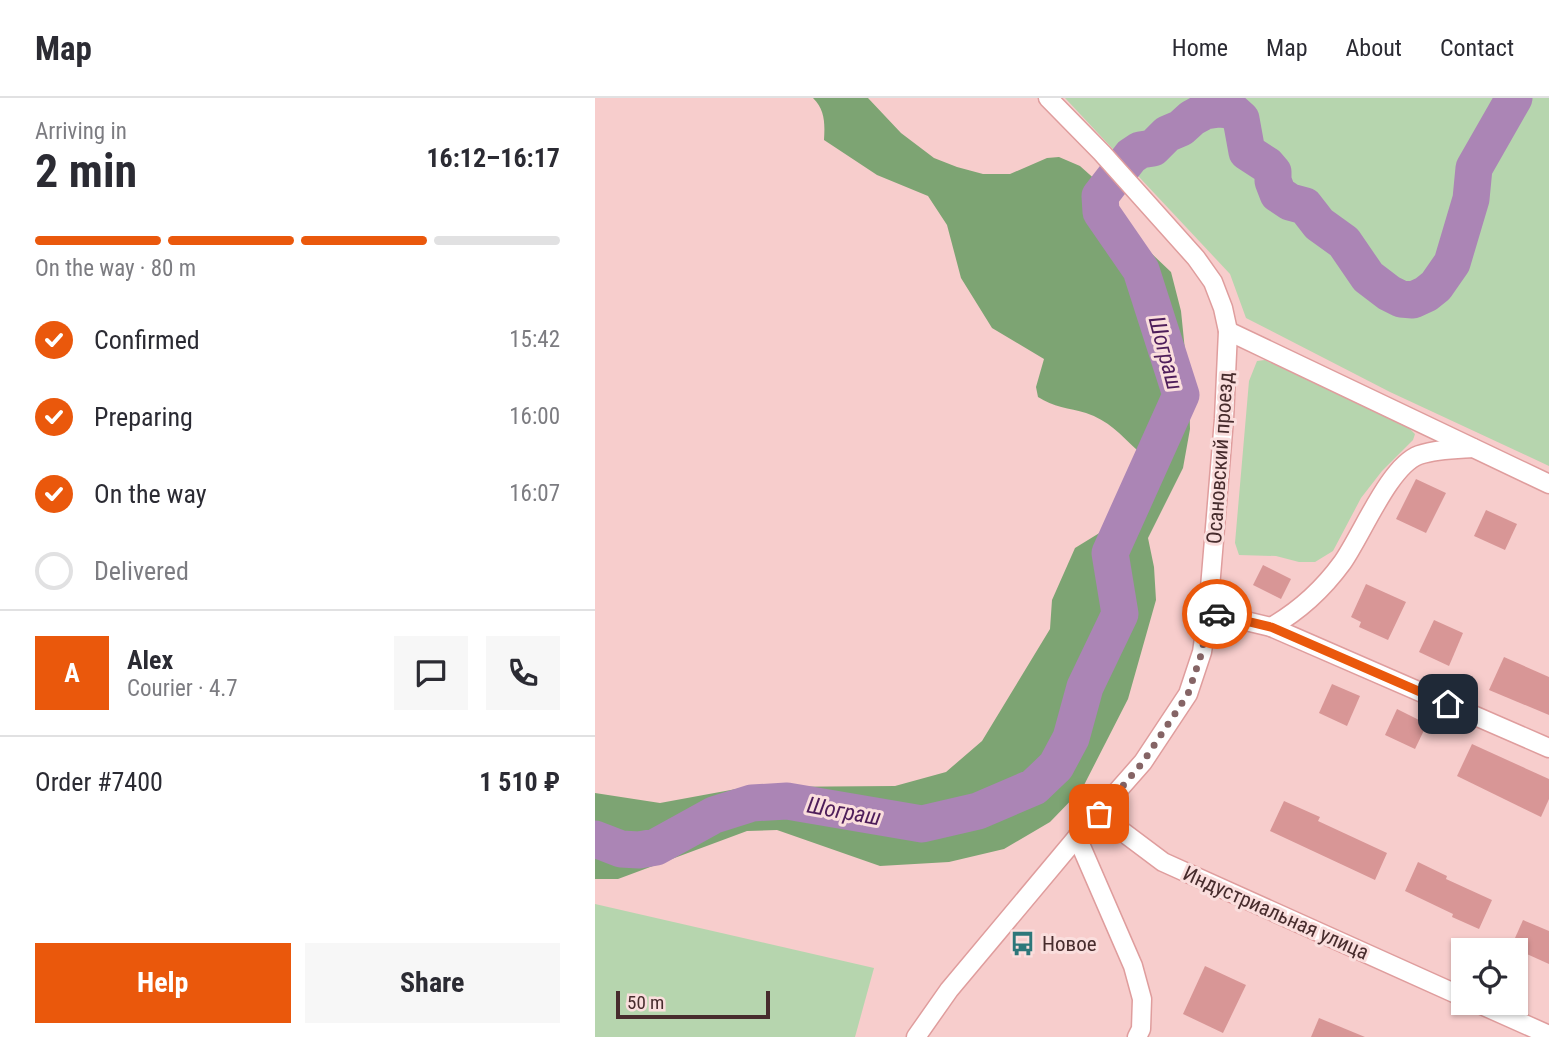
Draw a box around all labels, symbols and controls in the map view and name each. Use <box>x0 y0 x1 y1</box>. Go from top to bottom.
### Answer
text: Map <box>35 29 92 68</box>
text: Home <box>1172 34 1228 62</box>
text: Map <box>1266 34 1308 62</box>
text: About <box>1346 34 1402 62</box>
text: Contact <box>1440 34 1514 62</box>
text: Arriving in <box>35 118 127 145</box>
text: 16:12–16:17 <box>426 143 560 173</box>
text: 2 min <box>35 144 137 198</box>
text: On the way · 80 m <box>35 255 196 282</box>
water label: Шограш <box>1143 313 1188 393</box>
icon: check <box>35 321 73 359</box>
text: Confirmed <box>94 325 200 355</box>
text: 15:42 <box>509 326 560 353</box>
street label: Осановский проезд <box>1202 371 1238 545</box>
icon: check <box>35 398 73 436</box>
text: Preparing <box>94 402 193 432</box>
text: 16:00 <box>509 403 560 430</box>
icon: check <box>35 475 73 513</box>
text: On the way <box>94 479 207 509</box>
text: 16:07 <box>509 480 560 507</box>
text: Delivered <box>94 556 189 586</box>
courier <box>1182 579 1252 649</box>
icon: car <box>1198 595 1236 633</box>
button: chat <box>394 636 468 710</box>
button: phone <box>486 636 560 710</box>
text: Alex <box>127 645 173 675</box>
text: A <box>64 658 80 688</box>
pin <box>1418 674 1478 734</box>
text: Courier · 4.7 <box>127 675 238 702</box>
icon: home <box>1429 685 1467 723</box>
text: Order #7400 <box>35 767 163 797</box>
text: 1 510 ₽ <box>479 767 560 797</box>
pin <box>1069 784 1129 844</box>
water label: Шограш <box>805 792 883 831</box>
icon: bag <box>1080 795 1118 833</box>
street label: Индустриальная улица <box>1180 861 1372 965</box>
bus stop icon: Новое <box>1008 930 1036 958</box>
place label: Новое <box>1042 932 1097 956</box>
map controls <box>1451 938 1528 1015</box>
button: locate <box>1451 938 1528 1015</box>
button: Help <box>35 943 291 1023</box>
button: Share <box>305 943 560 1023</box>
scale bar <box>616 988 770 1020</box>
text: 50 m <box>627 991 664 1014</box>

